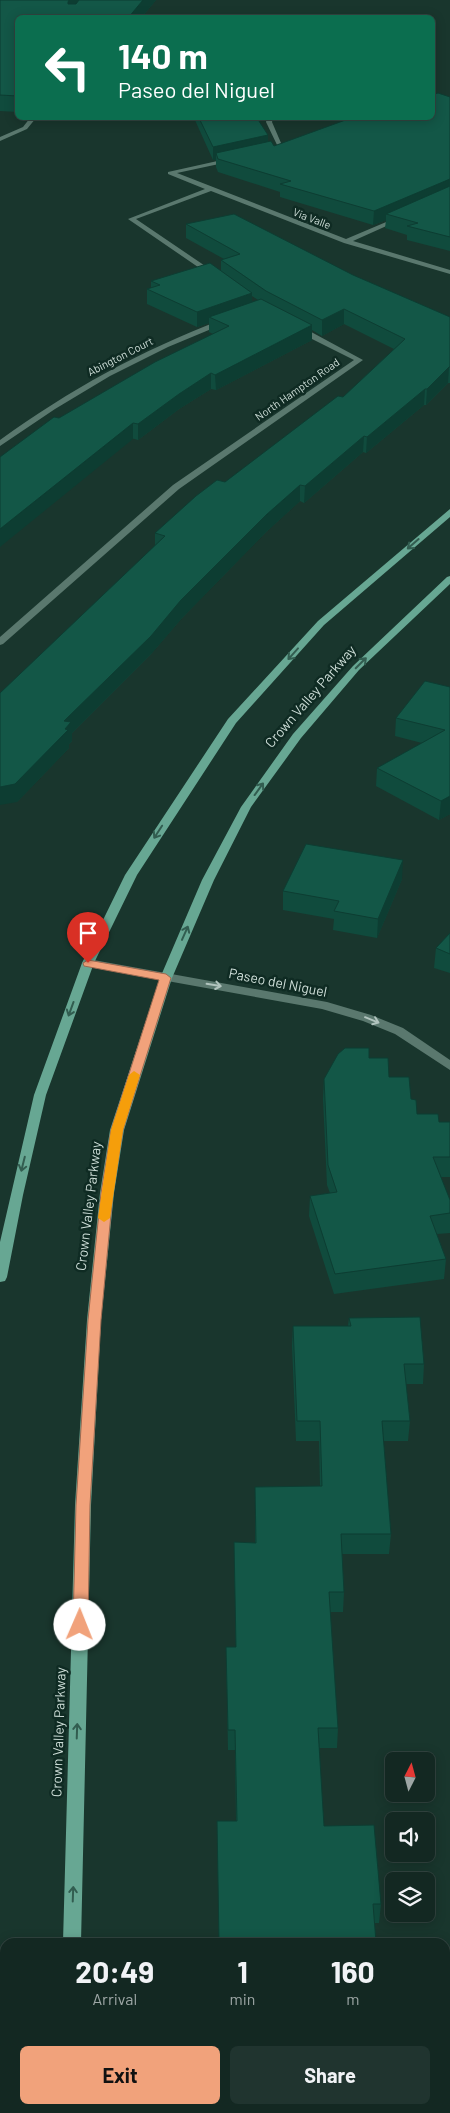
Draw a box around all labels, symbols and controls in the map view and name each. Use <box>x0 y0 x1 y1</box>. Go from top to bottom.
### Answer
text: 140 m <box>118 34 208 76</box>
icon: left <box>35 35 100 100</box>
text: Paseo del Niguel <box>118 76 275 102</box>
street label: Via Valle <box>291 205 333 231</box>
street label: Abington Court <box>85 334 155 378</box>
street label: North Hampton Road <box>252 355 342 423</box>
one-way arrow <box>407 538 420 549</box>
street label: Crown Valley Parkway <box>261 641 359 751</box>
one-way arrow <box>287 647 299 660</box>
one-way arrow <box>355 657 368 669</box>
one-way arrow <box>254 782 264 796</box>
one-way arrow <box>153 824 163 838</box>
pin <box>67 912 109 963</box>
icon: arrive <box>74 919 102 947</box>
one-way arrow <box>181 926 190 941</box>
street label: Paseo del Niguel <box>227 964 329 1000</box>
one-way arrow <box>205 980 221 990</box>
one-way arrow <box>66 1001 75 1016</box>
one-way arrow <box>364 1016 379 1025</box>
street label: Crown Valley Parkway <box>72 1140 104 1272</box>
one-way arrow <box>18 1156 27 1172</box>
position arrow <box>53 1598 105 1650</box>
street label: Crown Valley Parkway <box>47 1666 69 1797</box>
one-way arrow <box>72 1724 82 1740</box>
north arrow <box>385 1752 435 1802</box>
map controls <box>385 1752 435 1922</box>
button: sound <box>385 1812 435 1862</box>
button: layers <box>385 1872 435 1922</box>
one-way arrow <box>68 1886 78 1902</box>
text: 20:49 <box>75 1953 154 1989</box>
text: 1 <box>237 1953 248 1989</box>
text: 160 <box>331 1953 375 1989</box>
text: Arrival <box>92 1989 137 2008</box>
text: min <box>230 1989 256 2008</box>
text: m <box>346 1989 359 2008</box>
button: Exit <box>20 2046 220 2104</box>
button: Share <box>230 2046 430 2104</box>

